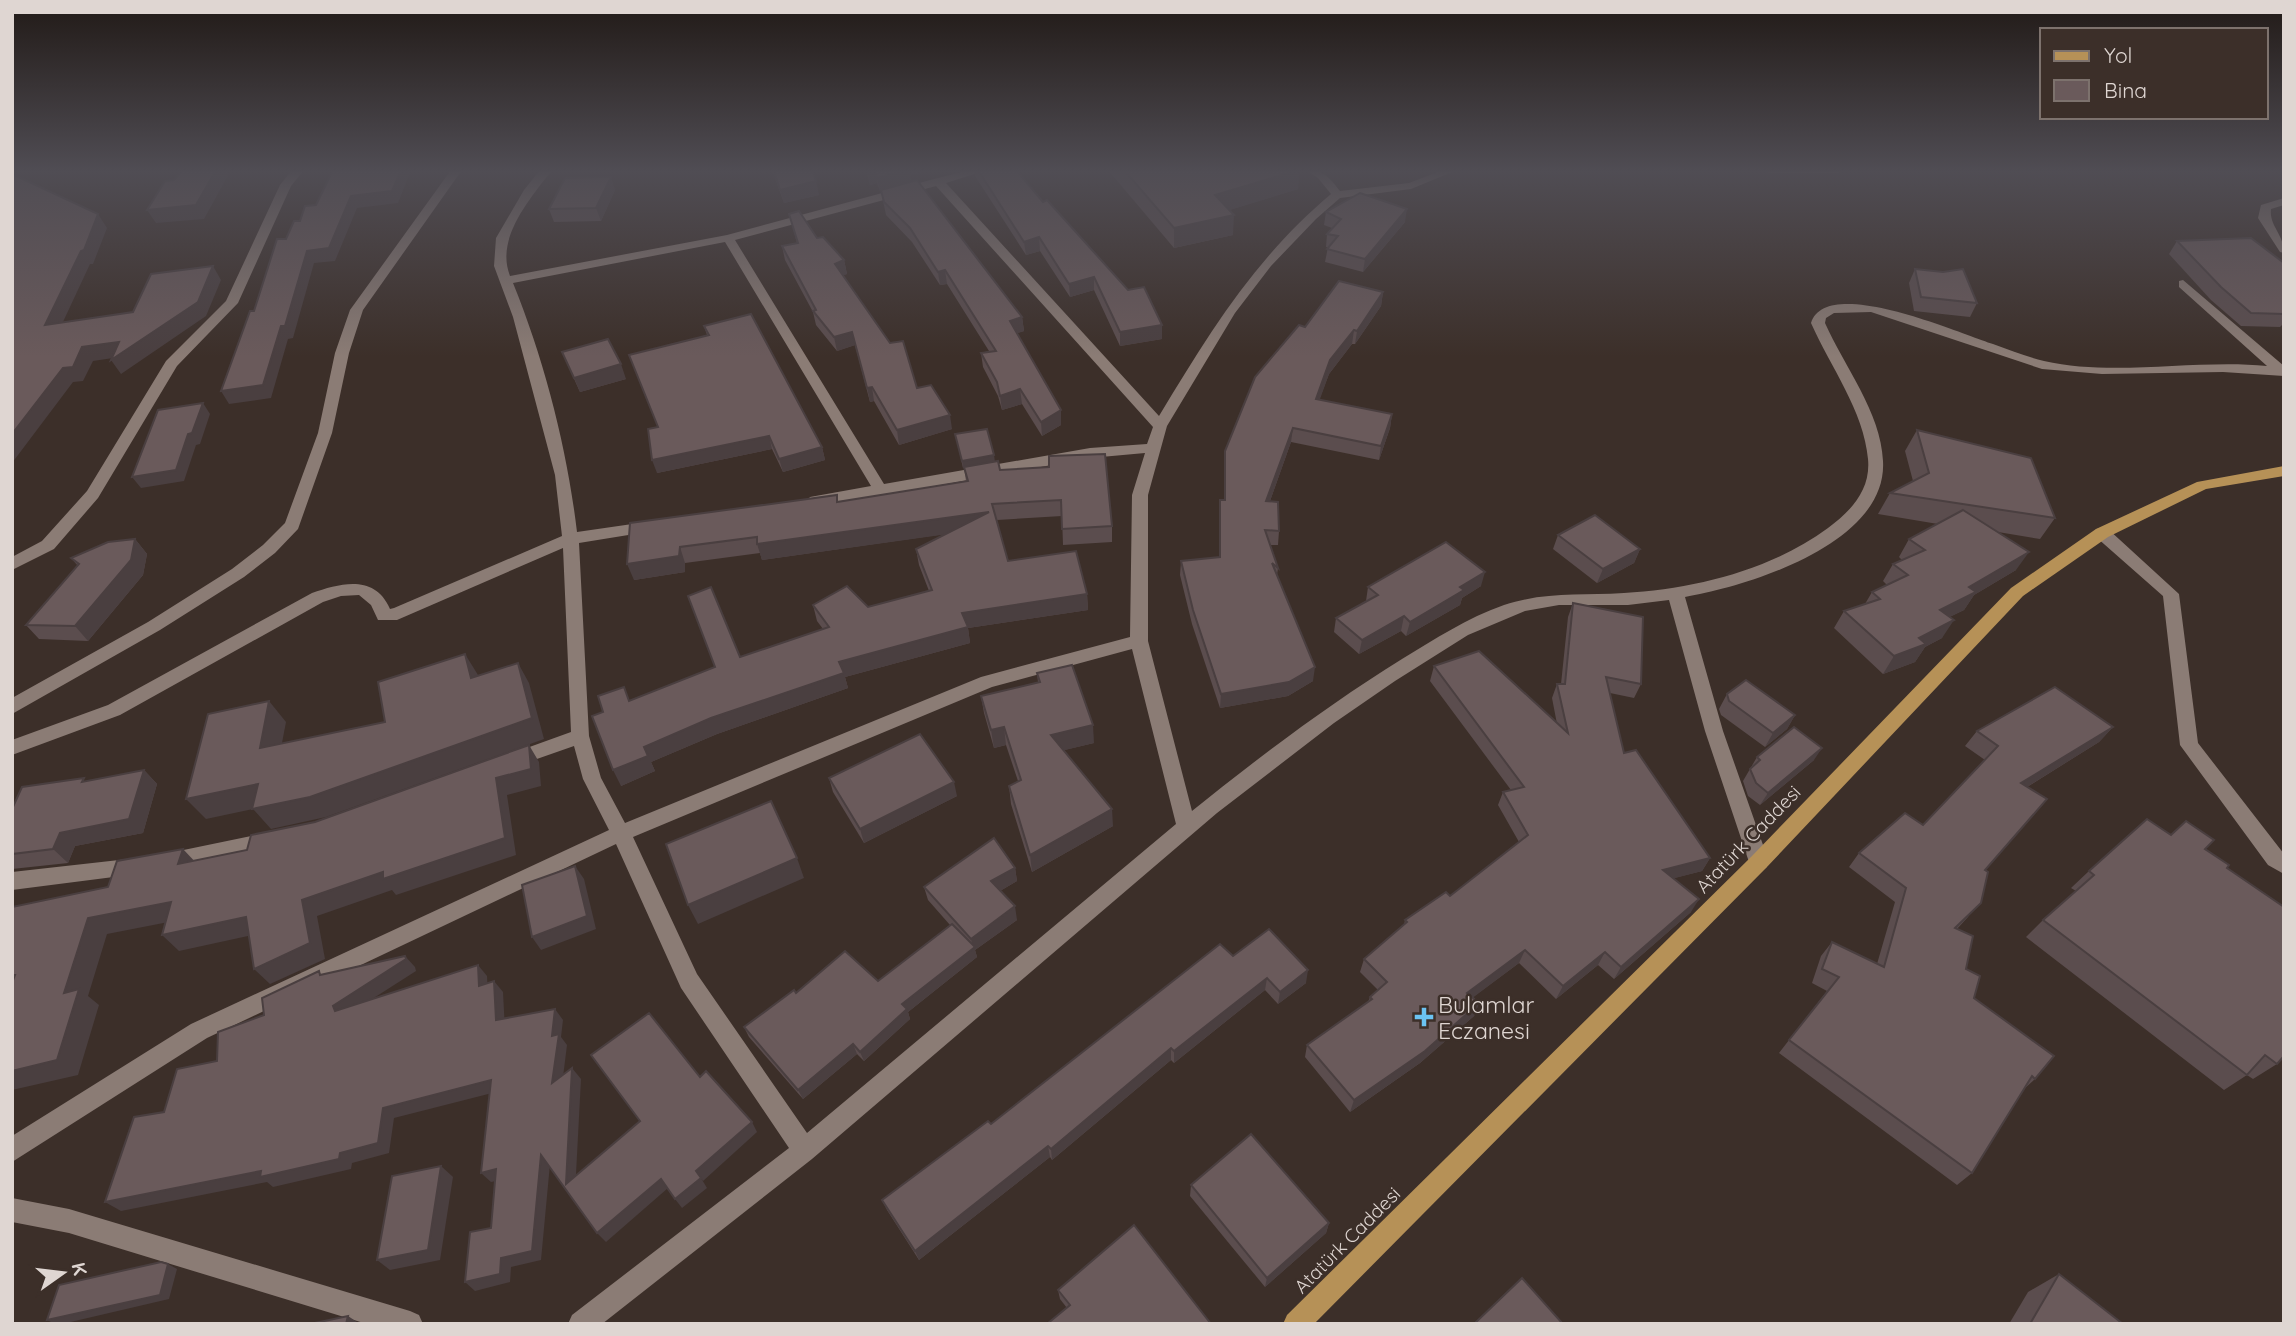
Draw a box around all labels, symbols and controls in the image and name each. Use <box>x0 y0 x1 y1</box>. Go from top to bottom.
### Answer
legend <box>2040 28 2268 119</box>
text: Yol <box>2104 42 2132 68</box>
text: Bina <box>2104 77 2147 103</box>
street label: Atatürk Caddesi <box>1690 780 1806 898</box>
place label: Bulamlar Eczanesi <box>1438 990 1534 1045</box>
marker: Bulamlar Eczanesi <box>1416 1009 1432 1025</box>
street label: Atatürk Caddesi <box>1289 1182 1405 1298</box>
north arrow <box>28 1238 98 1308</box>
text: K <box>66 1260 93 1278</box>

